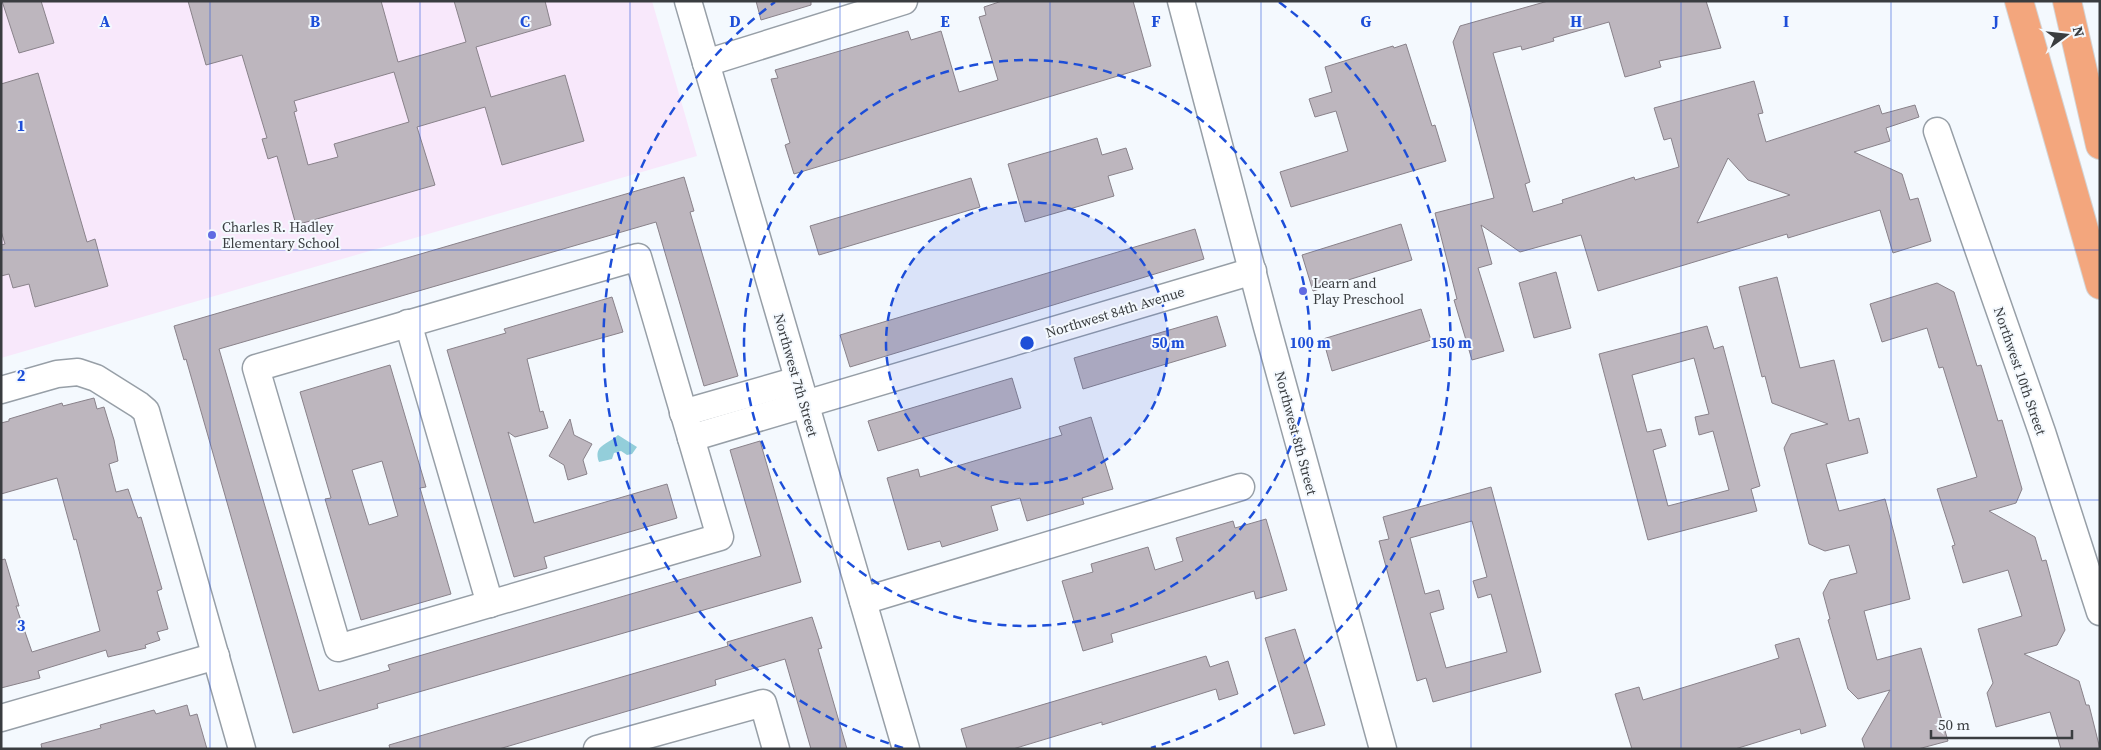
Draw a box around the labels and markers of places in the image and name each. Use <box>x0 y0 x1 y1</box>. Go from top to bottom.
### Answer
place label: Charles R. Hadley Elementary School <box>222 217 340 253</box>
marker: Charles R. Hadley Elementary School <box>206 229 218 241</box>
place label: Learn and Play Preschool <box>1313 273 1404 309</box>
marker: Learn and Play Preschool <box>1297 285 1309 297</box>
centre of rings <box>1018 334 1036 352</box>

